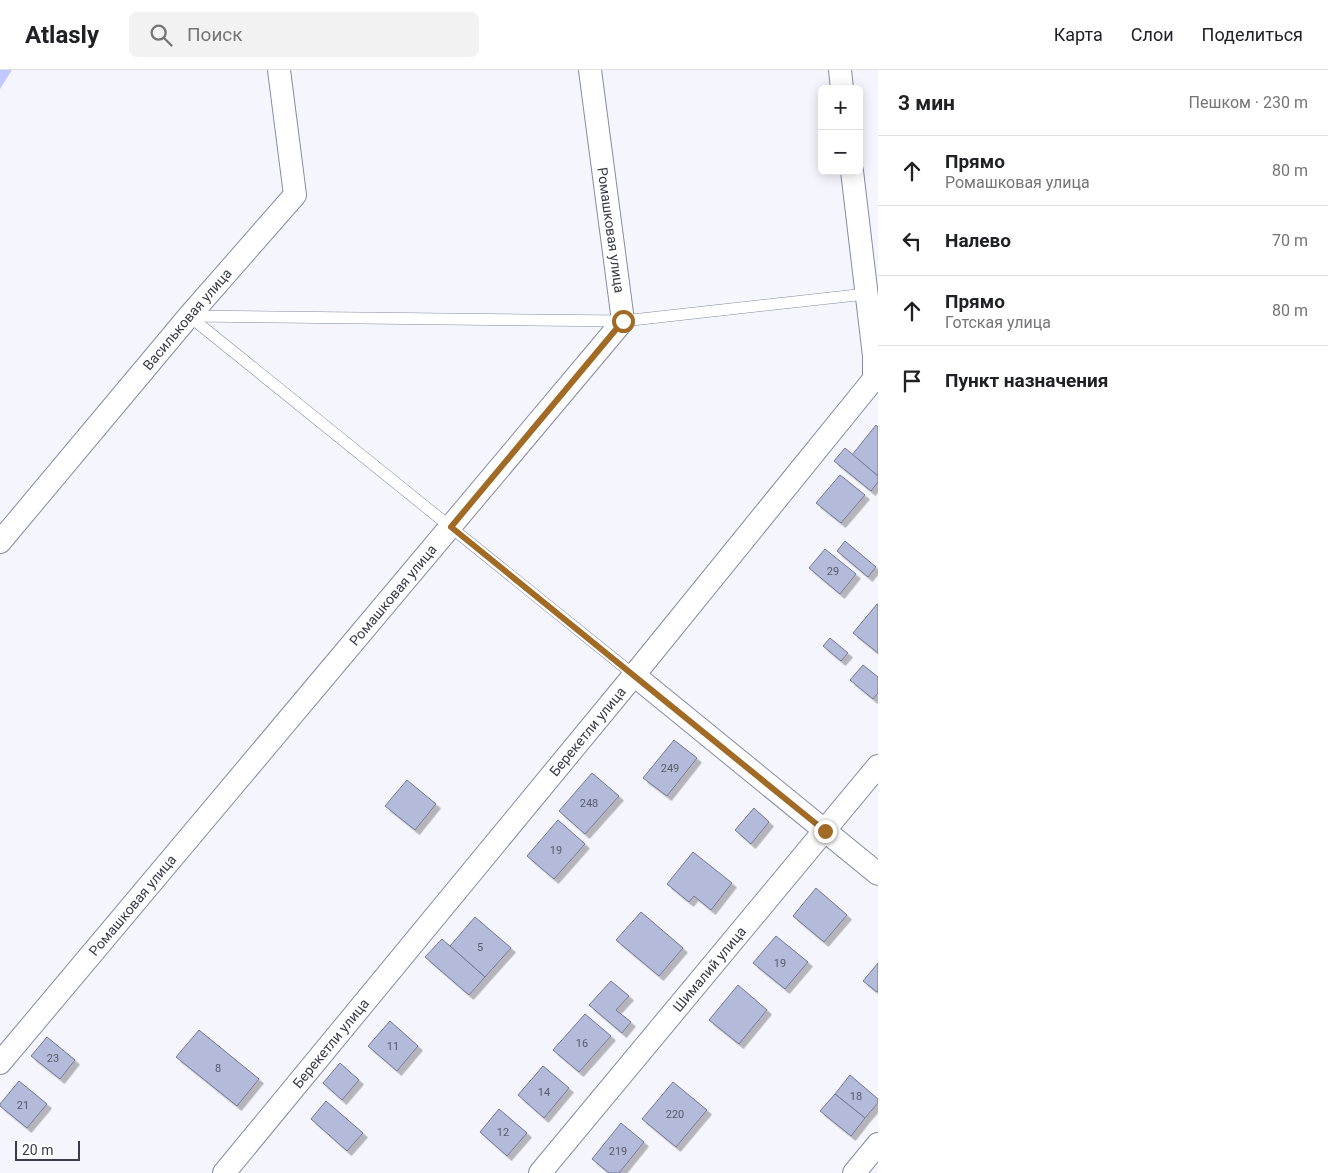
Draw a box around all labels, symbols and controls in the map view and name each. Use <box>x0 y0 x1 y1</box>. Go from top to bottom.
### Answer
search box <box>129 12 479 57</box>
text: Atlasly <box>25 21 99 49</box>
icon: search <box>147 21 175 49</box>
text: Поиск <box>187 23 243 46</box>
text: Карта <box>1054 24 1103 45</box>
text: Слои <box>1131 24 1174 45</box>
text: Поделиться <box>1202 24 1303 45</box>
map controls <box>818 85 863 175</box>
button: + <box>818 85 863 130</box>
text: 3 мин <box>898 91 955 115</box>
text: Пешком · 230 m <box>1189 93 1308 112</box>
button: − <box>818 130 863 175</box>
text: Прямо <box>945 150 1005 173</box>
icon: ahead <box>898 157 926 185</box>
text: 80 m <box>1272 161 1308 180</box>
street label: Ромашковая улица <box>594 166 628 294</box>
text: Ромашковая улица <box>945 173 1090 192</box>
icon: left <box>898 227 926 255</box>
text: Налево <box>945 229 1011 252</box>
text: 70 m <box>1272 231 1308 250</box>
street label: Васильковая улица <box>139 265 235 373</box>
text: Прямо <box>945 290 1005 313</box>
icon: ahead <box>898 297 926 325</box>
text: 80 m <box>1272 301 1308 320</box>
route start <box>612 310 635 333</box>
text: Готская улица <box>945 313 1051 332</box>
icon: arrive <box>898 367 926 395</box>
text: Пункт назначения <box>945 369 1108 392</box>
street label: Ромашковая улица <box>346 541 440 649</box>
house number: 29 <box>827 565 839 578</box>
street label: Берекетли улица <box>546 684 629 779</box>
house number: 249 <box>661 762 679 775</box>
house number: 248 <box>580 797 598 810</box>
route end <box>814 820 837 843</box>
house number: 19 <box>550 844 562 857</box>
street label: Ромашковая улица <box>86 852 179 959</box>
street label: Шималий улица <box>669 923 749 1015</box>
house number: 5 <box>477 941 483 954</box>
house number: 19 <box>774 957 786 970</box>
street label: Берекетли улица <box>289 995 372 1091</box>
house number: 16 <box>576 1037 588 1050</box>
house number: 11 <box>387 1040 399 1053</box>
house number: 23 <box>47 1052 59 1065</box>
house number: 8 <box>215 1062 221 1075</box>
house number: 14 <box>538 1086 550 1099</box>
house number: 18 <box>850 1090 862 1103</box>
house number: 21 <box>17 1099 29 1112</box>
house number: 220 <box>666 1108 684 1121</box>
house number: 12 <box>497 1126 509 1139</box>
scale bar <box>15 1138 80 1161</box>
text: 20 m <box>22 1142 54 1158</box>
house number: 219 <box>609 1145 627 1158</box>

